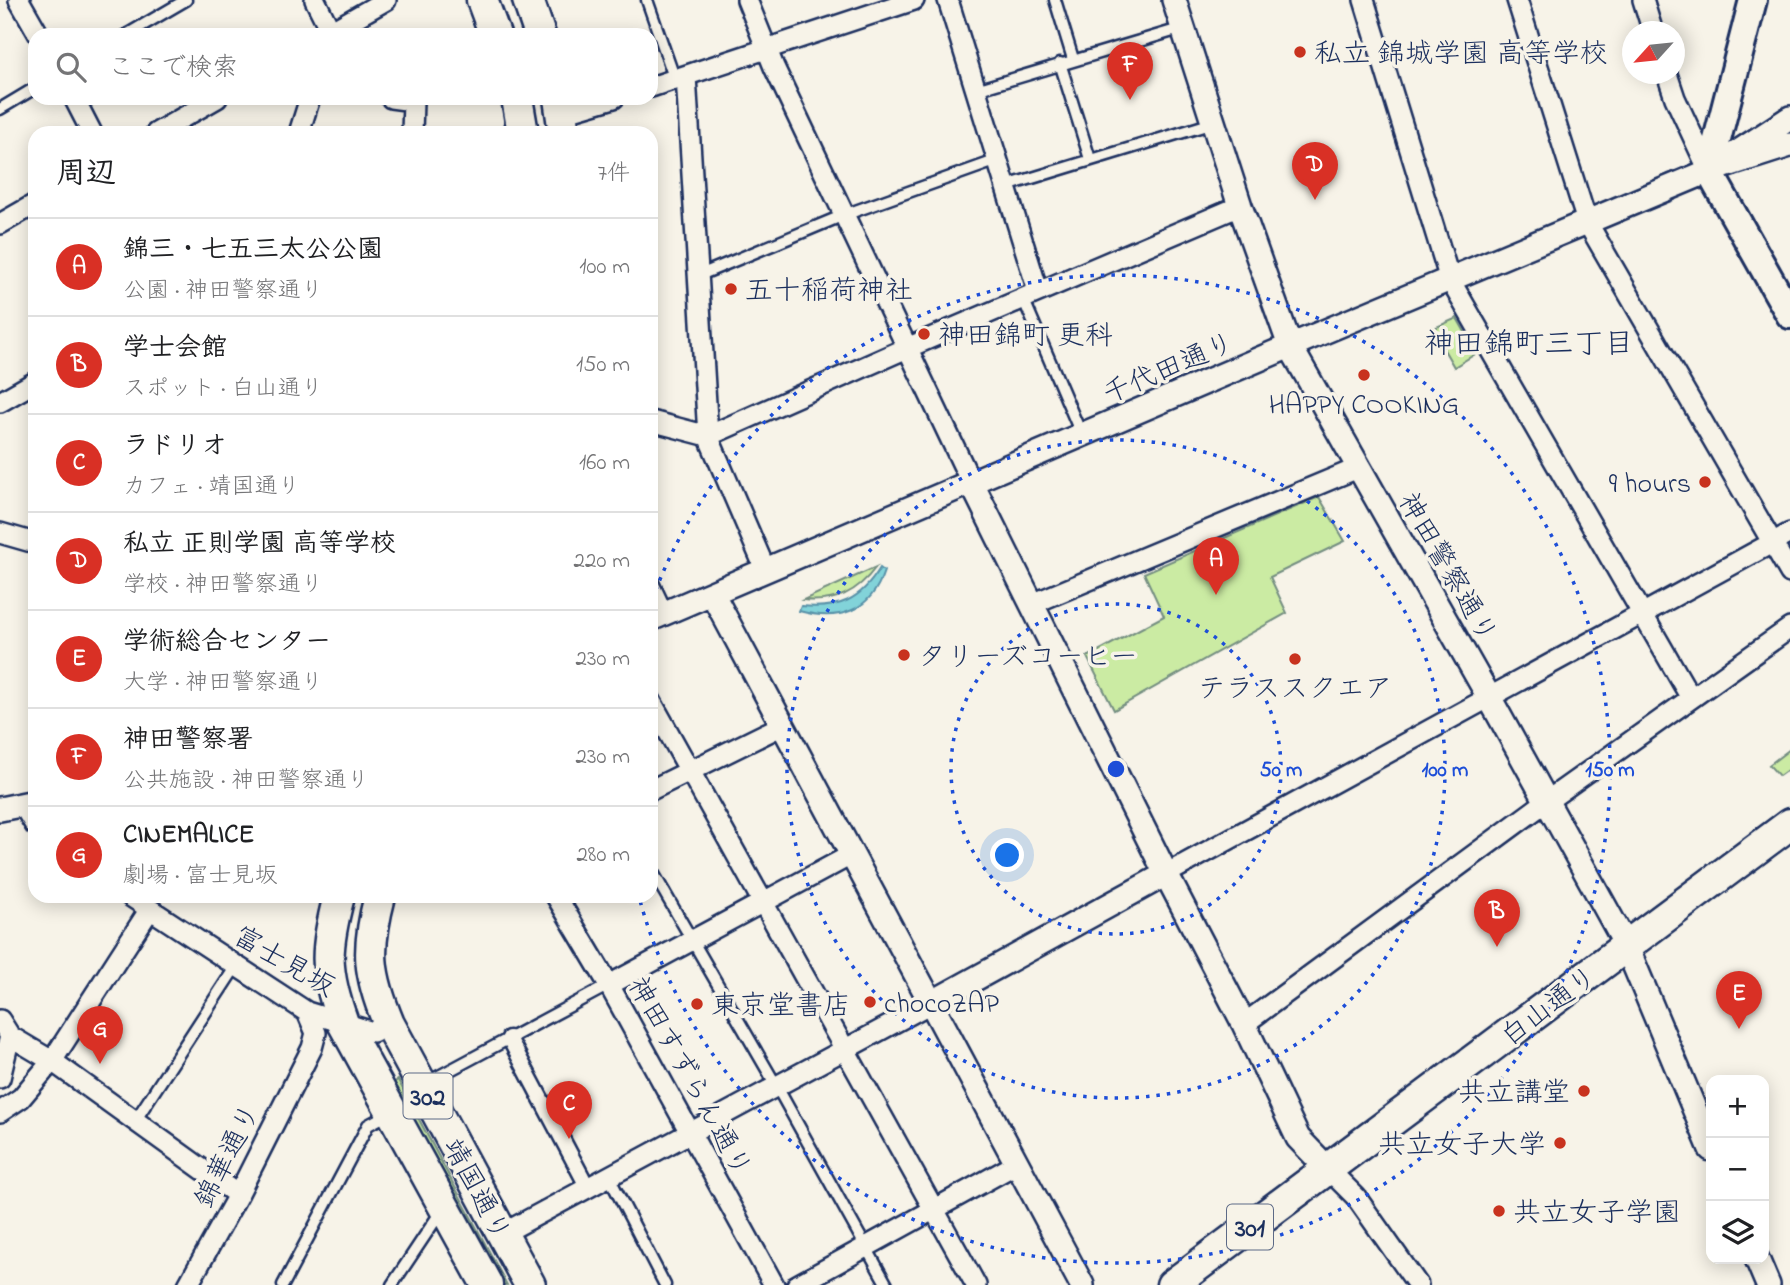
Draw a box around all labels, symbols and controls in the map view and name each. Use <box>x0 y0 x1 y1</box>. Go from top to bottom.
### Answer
north arrow <box>1622 21 1685 84</box>
search box <box>28 28 658 105</box>
place label: 私立 錦城学園 高等学校 <box>1314 35 1608 76</box>
pin: F <box>1107 42 1153 100</box>
marker: 私立 錦城学園 高等学校 <box>1292 44 1308 60</box>
icon: search <box>52 48 90 86</box>
text: ここで検索 <box>108 50 238 88</box>
pin: D <box>1292 142 1338 200</box>
text: 周辺 <box>56 153 116 197</box>
text: 7件 <box>598 158 630 191</box>
text: 錦三・七五三太公公園 <box>123 232 383 270</box>
text: A <box>72 251 86 284</box>
text: 100 m <box>579 251 630 284</box>
place label: 五十稲荷神社 <box>745 272 913 313</box>
text: 公園 · 神田警察通り <box>123 275 323 308</box>
marker: 五十稲荷神社 <box>723 281 739 297</box>
place label: 神田錦町 更科 <box>938 317 1113 358</box>
street label: 千代田通り <box>1097 324 1242 416</box>
district label: 神田錦町三丁目 <box>1424 324 1634 368</box>
marker: 神田錦町 更科 <box>916 326 932 342</box>
text: 学士会館 <box>123 330 227 368</box>
text: B <box>71 349 87 382</box>
text: 150 m <box>576 349 630 382</box>
marker: HAPPY COOKING <box>1356 367 1372 383</box>
text: スポット · 白山通り <box>123 373 323 406</box>
place label: HAPPY COOKING <box>1269 386 1459 427</box>
text: ラドリオ <box>123 428 227 466</box>
text: C <box>73 447 85 480</box>
text: 160 m <box>579 447 630 480</box>
place label: 9 hours <box>1609 465 1691 506</box>
text: カフェ · 靖国通り <box>123 471 300 504</box>
marker: 9 hours <box>1697 474 1713 490</box>
street label: 神田警察通り <box>1386 486 1506 652</box>
text: 私立 正則学園 高等学校 <box>123 526 396 564</box>
pin: A <box>1193 537 1239 595</box>
text: D <box>71 545 87 578</box>
text: 220 m <box>574 545 630 578</box>
text: 学校 · 神田警察通り <box>123 569 323 602</box>
text: 学術総合センター <box>123 624 331 662</box>
place label: タリーズコーヒー <box>918 638 1138 679</box>
text: E <box>72 643 86 676</box>
text: 230 m <box>576 643 630 676</box>
marker: タリーズコーヒー <box>896 647 912 663</box>
marker: テラススクエア <box>1287 651 1303 667</box>
text: 大学 · 神田警察通り <box>123 667 323 700</box>
place label: テラススクエア <box>1198 670 1392 711</box>
text: 神田警察署 <box>123 722 253 760</box>
text: F <box>72 741 86 774</box>
text: 230 m <box>576 741 630 774</box>
text: 50 m <box>1260 756 1302 786</box>
text: 100 m <box>1422 756 1468 786</box>
text: 150 m <box>1585 756 1635 786</box>
centre of rings <box>1104 757 1128 781</box>
text: 公共施設 · 神田警察通り <box>123 765 369 798</box>
text: CINEMALICE <box>123 817 254 855</box>
your location <box>990 838 1024 872</box>
text: G <box>72 839 86 872</box>
text: 280 m <box>576 839 630 872</box>
text: 劇場 · 富士見坂 <box>123 860 277 893</box>
pin: B <box>1474 889 1520 947</box>
street label: 富士見坂 <box>224 917 342 1009</box>
street label: 白山通り <box>1493 958 1607 1058</box>
street label: 神田すずらん通り <box>616 970 760 1186</box>
pin: E <box>1716 971 1762 1029</box>
place label: chocoZAP <box>884 985 999 1026</box>
place label: 東京堂書店 <box>711 987 851 1028</box>
marker: chocoZAP <box>862 994 878 1010</box>
marker: 東京堂書店 <box>689 996 705 1012</box>
pin: G <box>77 1006 123 1064</box>
road number: 302 <box>404 1074 452 1119</box>
place label: 共立講堂 <box>1458 1074 1570 1115</box>
map controls <box>1706 1075 1769 1264</box>
button: + <box>1706 1075 1769 1138</box>
pin: C <box>546 1081 592 1139</box>
marker: 共立講堂 <box>1576 1083 1592 1099</box>
street label: 錦華通り <box>185 1097 273 1216</box>
place label: 共立女子大学 <box>1378 1126 1546 1167</box>
street label: 靖国通り <box>431 1132 519 1250</box>
marker: 共立女子大学 <box>1552 1135 1568 1151</box>
button: − <box>1706 1138 1769 1201</box>
place label: 共立女子学園 <box>1513 1194 1681 1235</box>
button: layers <box>1706 1201 1769 1264</box>
marker: 共立女子学園 <box>1491 1203 1507 1219</box>
road number: 301 <box>1227 1204 1273 1250</box>

